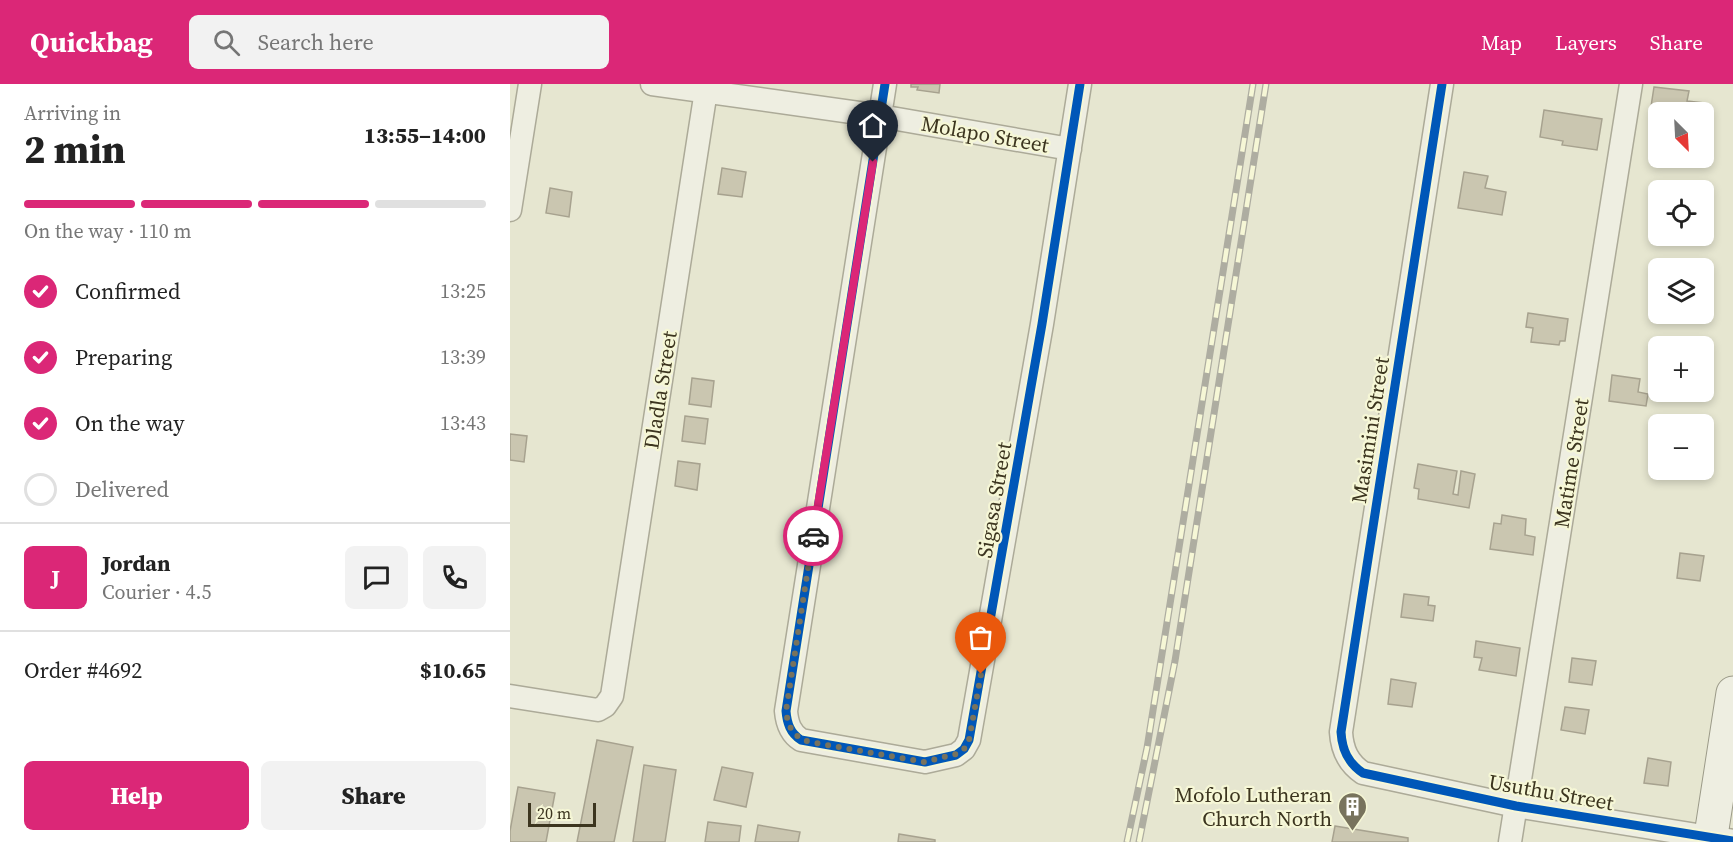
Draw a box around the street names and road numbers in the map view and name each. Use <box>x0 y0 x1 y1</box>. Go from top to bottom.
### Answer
street label: Molapo Street <box>919 109 1051 160</box>
street label: Dladla Street <box>636 329 684 451</box>
street label: Masimini Street <box>1344 355 1396 505</box>
street label: Matime Street <box>1546 396 1596 530</box>
street label: Sigasa Street <box>970 440 1018 560</box>
street label: Usuthu Street <box>1486 767 1616 817</box>

